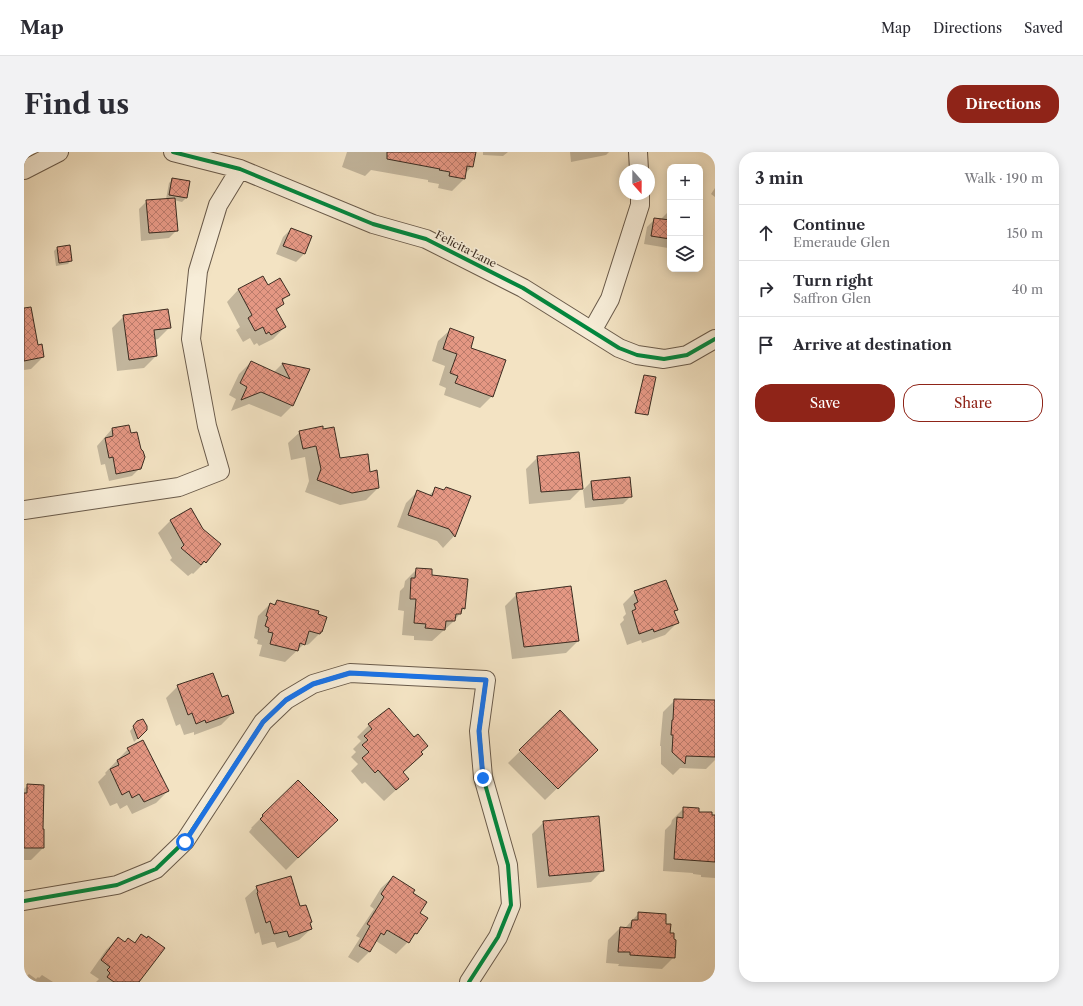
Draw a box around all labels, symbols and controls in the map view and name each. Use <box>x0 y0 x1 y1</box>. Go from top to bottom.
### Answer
text: Map <box>20 16 64 39</box>
text: Map <box>881 19 911 37</box>
text: Directions <box>933 19 1002 37</box>
text: Saved <box>1024 19 1063 37</box>
button: Directions <box>947 85 1059 123</box>
text: Find us <box>24 87 129 121</box>
north arrow <box>619 164 655 200</box>
map controls <box>667 164 703 272</box>
button: + <box>667 164 703 200</box>
text: 3 min <box>755 168 804 188</box>
text: Walk · 190 m <box>964 170 1043 186</box>
button: − <box>667 200 703 236</box>
text: Continue <box>793 215 865 234</box>
icon: ahead <box>755 222 777 244</box>
text: 150 m <box>1007 225 1043 241</box>
street label: Felicita Lane <box>433 228 499 270</box>
text: Emeraude Glen <box>793 234 890 250</box>
button: layers <box>667 236 703 272</box>
text: Turn right <box>793 271 873 290</box>
icon: right <box>755 278 777 300</box>
text: 40 m <box>1012 281 1043 297</box>
text: Saffron Glen <box>793 290 871 306</box>
icon: arrive <box>755 334 777 356</box>
text: Arrive at destination <box>793 335 952 354</box>
button: Save <box>755 384 895 422</box>
button: Share <box>903 384 1043 422</box>
route end <box>474 769 492 787</box>
route start <box>176 833 194 851</box>

